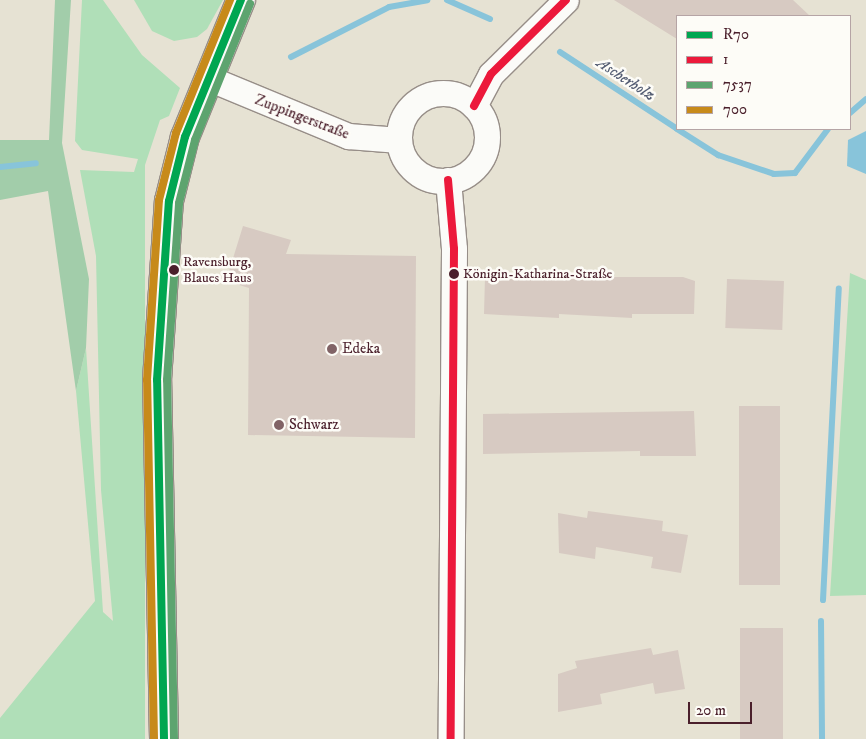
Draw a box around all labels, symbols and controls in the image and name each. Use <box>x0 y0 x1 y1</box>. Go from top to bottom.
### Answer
legend <box>676 15 851 130</box>
text: R70 <box>723 25 749 44</box>
text: 1 <box>723 50 729 69</box>
water label: Ascherholz <box>593 53 659 105</box>
text: 7537 <box>723 75 752 94</box>
street label: Zuppingerstraße <box>252 91 352 143</box>
text: 700 <box>723 100 747 119</box>
place label: Ravensburg, Blaues Haus <box>183 254 251 286</box>
marker: Ravensburg, Blaues Haus <box>169 265 179 275</box>
place label: Königin-Katharina-Straße <box>463 266 612 282</box>
marker: Königin-Katharina-Straße <box>449 269 459 279</box>
place label: Edeka <box>342 340 380 358</box>
marker: Edeka <box>326 343 338 355</box>
place label: Schwarz <box>289 416 339 434</box>
marker: Schwarz <box>273 419 285 431</box>
scale bar <box>691 692 755 724</box>
text: 20 m <box>696 701 726 720</box>

